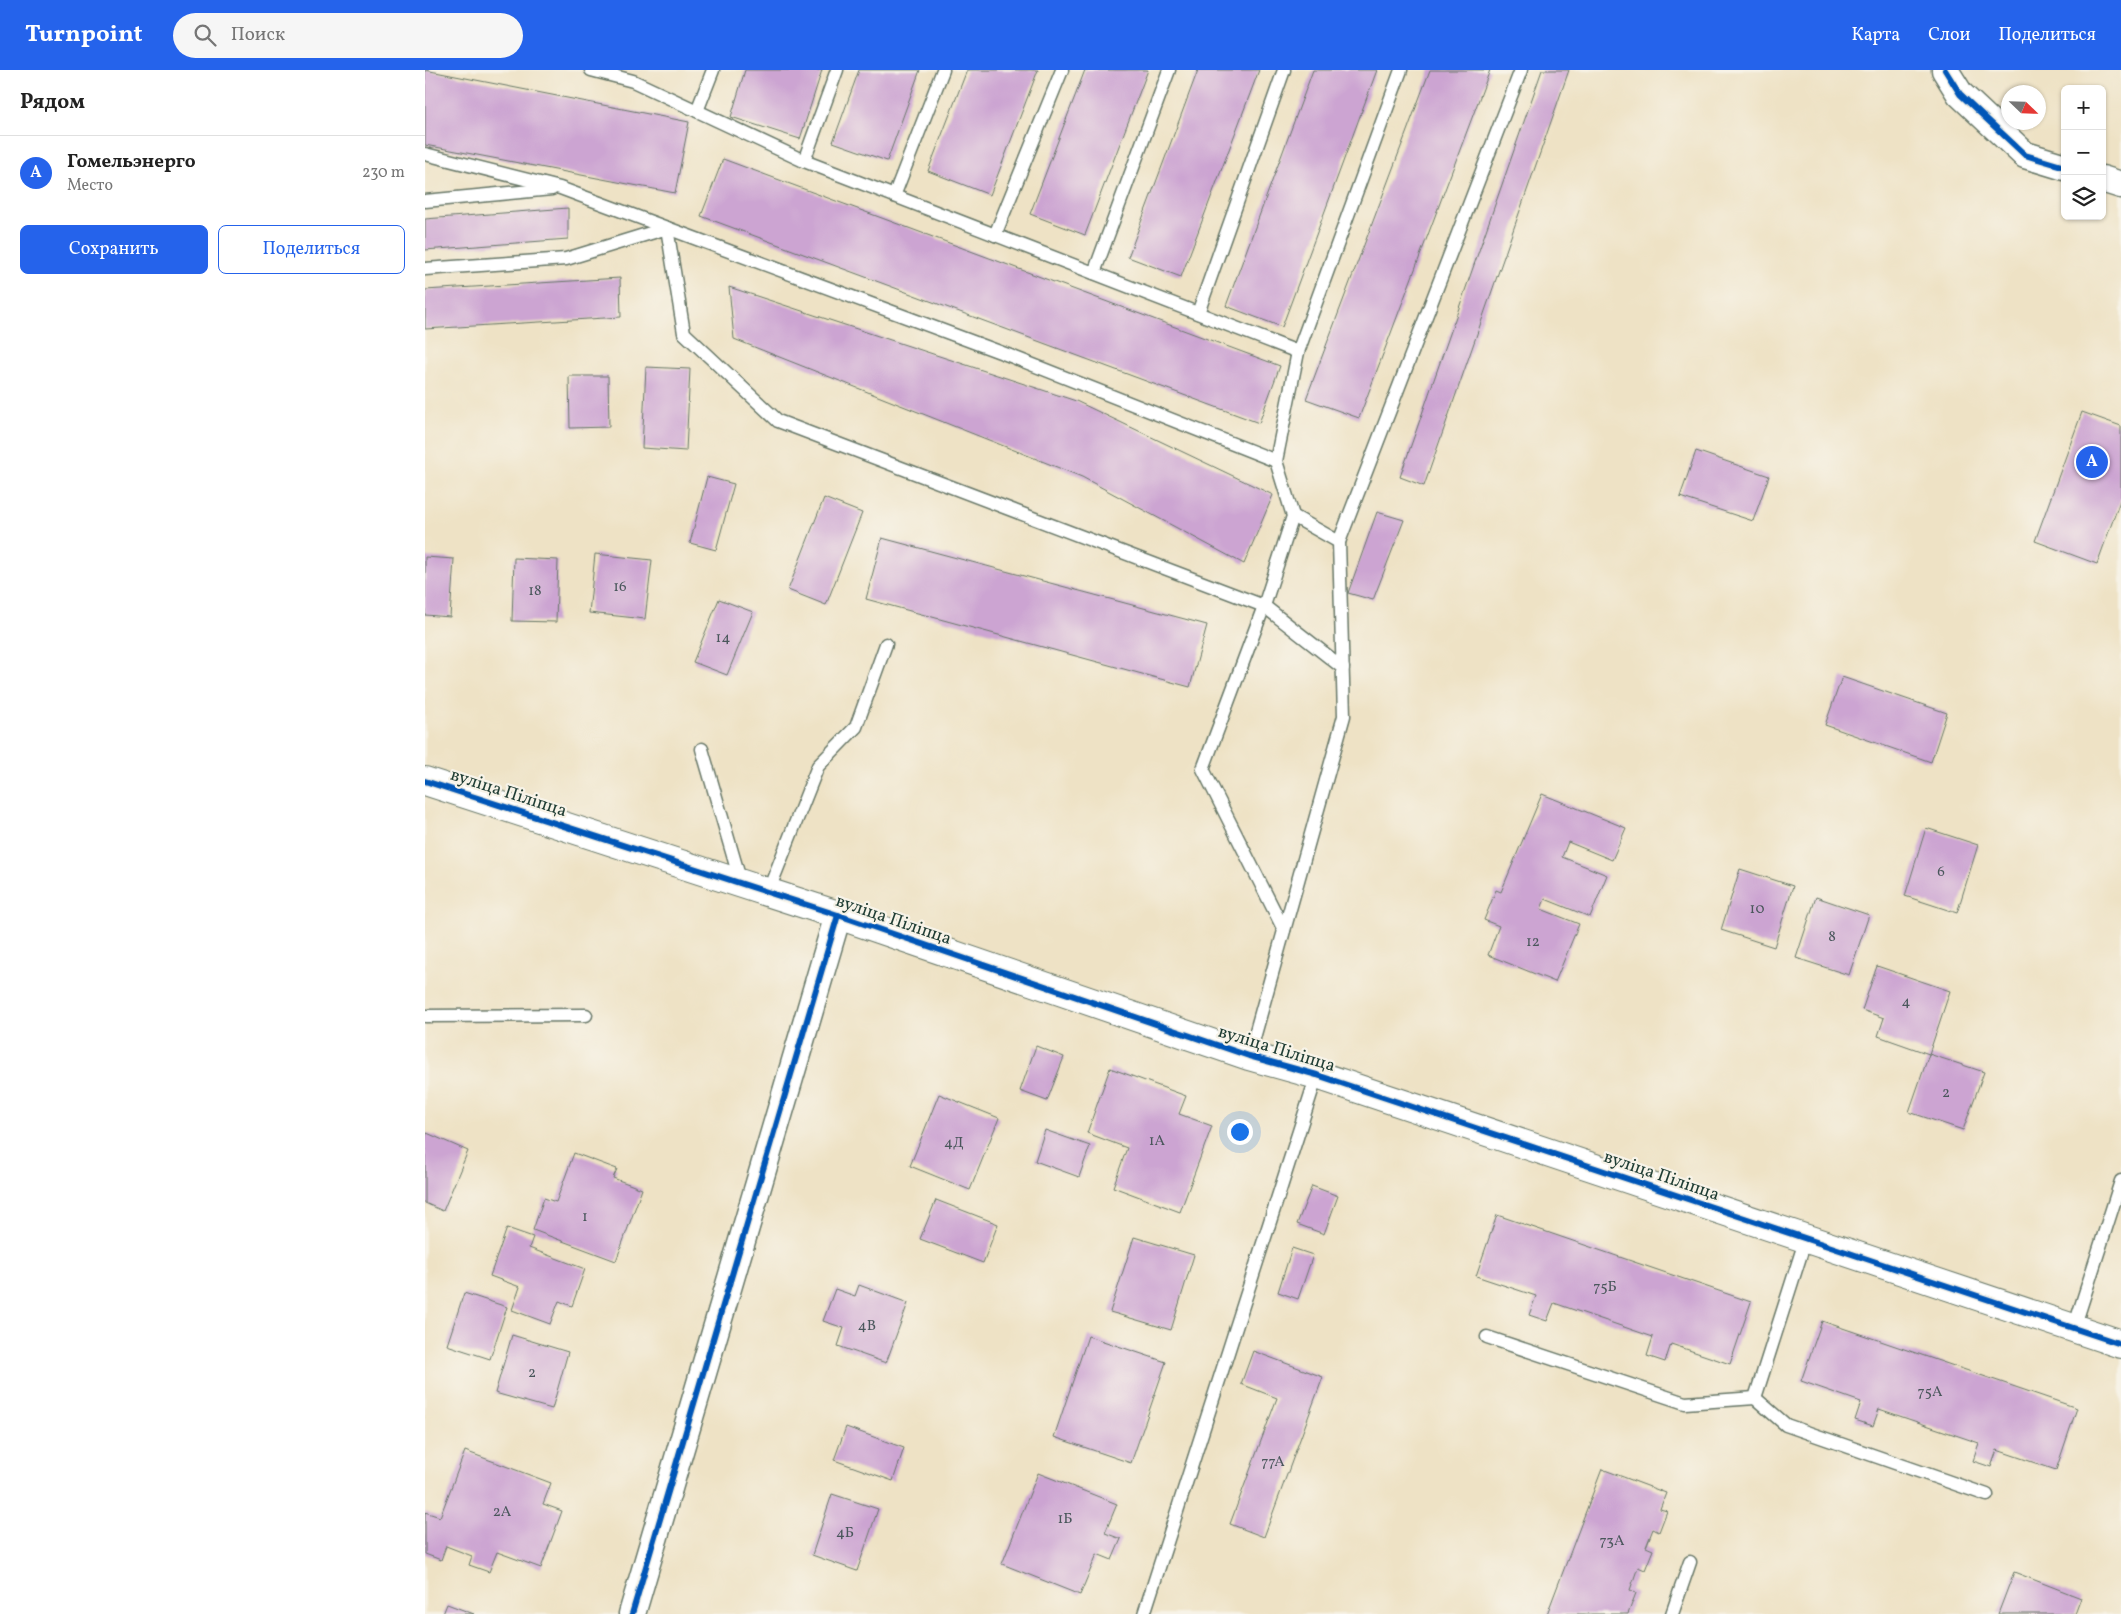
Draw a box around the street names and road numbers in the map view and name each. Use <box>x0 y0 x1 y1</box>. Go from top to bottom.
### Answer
street label: вуліца Піліпца <box>447 763 570 824</box>
street label: вуліца Піліпца <box>832 889 955 952</box>
street label: вуліца Піліпца <box>1215 1020 1338 1079</box>
street label: вуліца Піліпца <box>1600 1145 1723 1208</box>

